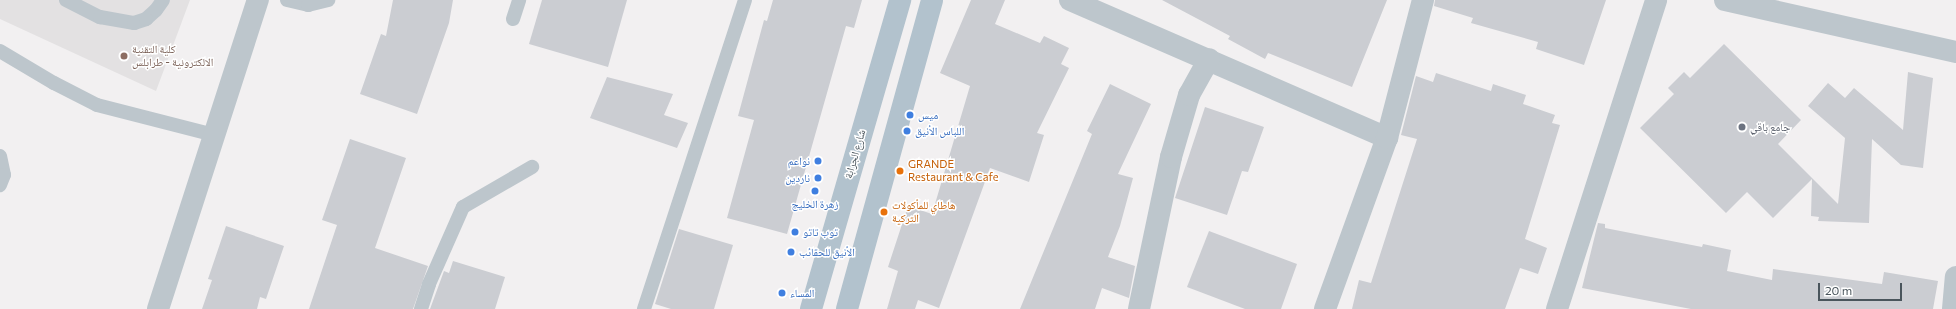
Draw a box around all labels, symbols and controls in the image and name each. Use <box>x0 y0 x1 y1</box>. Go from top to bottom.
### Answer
place label: كلية التقنية الالكترونية - طرابلس <box>132 43 213 69</box>
marker: كلية التقنية الالكترونية - طرابلس <box>119 51 129 61</box>
place label: ميس <box>918 108 938 122</box>
marker: ميس <box>905 110 915 120</box>
place label: جامع باقي <box>1750 120 1790 134</box>
marker: جامع باقي <box>1737 122 1747 132</box>
place label: اللباس الأنيق <box>915 124 964 138</box>
marker: اللباس الأنيق <box>902 126 912 136</box>
street label: شارع الجرابة <box>842 128 868 180</box>
place label: نواعم <box>788 154 810 168</box>
marker: نواعم <box>813 156 823 166</box>
place label: GRANDE Restaurant & Cafe <box>908 158 998 184</box>
marker: GRANDE Restaurant & Cafe <box>895 166 905 176</box>
place label: ناردين <box>785 171 810 185</box>
marker: ناردين <box>813 173 823 183</box>
marker: زهرة الخليج <box>810 186 820 196</box>
place label: زهرة الخليج <box>791 197 839 211</box>
place label: هاطاي للمأكولات التركية <box>892 199 956 225</box>
marker: هاطاي للمأكولات التركية <box>879 207 889 217</box>
place label: توب تاتو <box>803 225 838 239</box>
marker: توب تاتو <box>790 227 800 237</box>
place label: الأنيق للحقائب <box>799 245 855 259</box>
marker: الأنيق للحقائب <box>786 247 796 257</box>
scale bar <box>1820 275 1904 301</box>
text: 20 m <box>1825 283 1852 297</box>
place label: المساء <box>790 286 814 300</box>
marker: المساء <box>777 288 787 298</box>

